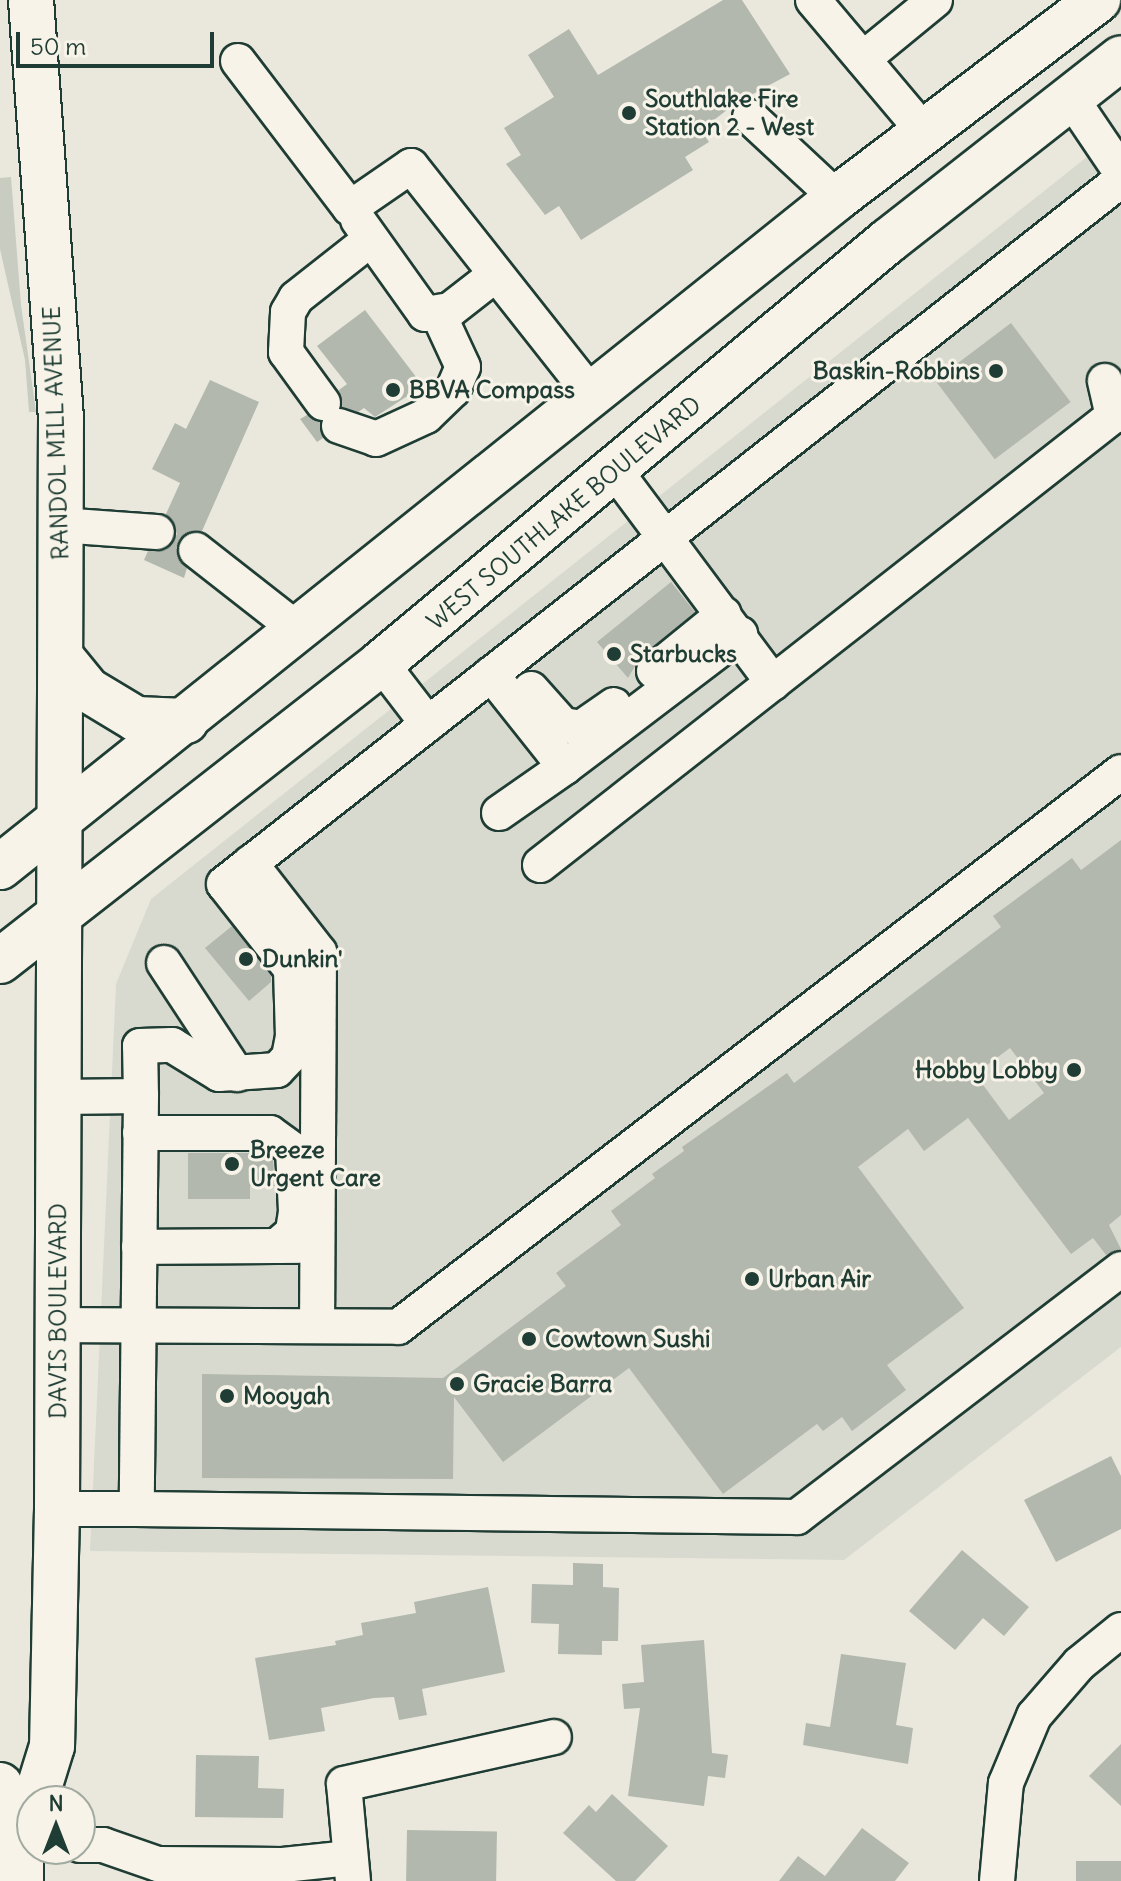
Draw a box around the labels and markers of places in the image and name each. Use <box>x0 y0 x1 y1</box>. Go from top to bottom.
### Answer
place label: Southlake Fire Station 2 - West <box>645 85 814 141</box>
marker: Southlake Fire Station 2 - West <box>620 104 638 122</box>
place label: Baskin-Robbins <box>813 357 980 385</box>
marker: Baskin-Robbins <box>987 362 1005 380</box>
place label: BBVA Compass <box>409 376 575 404</box>
marker: BBVA Compass <box>384 381 402 399</box>
place label: Starbucks <box>630 640 737 668</box>
marker: Starbucks <box>605 645 623 663</box>
place label: Dunkin' <box>262 945 343 973</box>
marker: Dunkin' <box>237 950 255 968</box>
place label: Hobby Lobby <box>915 1056 1058 1084</box>
marker: Hobby Lobby <box>1065 1061 1083 1079</box>
place label: Breeze Urgent Care <box>250 1136 381 1192</box>
marker: Breeze Urgent Care <box>221 1153 243 1175</box>
place label: Urban Air <box>768 1265 871 1293</box>
marker: Urban Air <box>743 1270 761 1288</box>
place label: Cowtown Sushi <box>545 1325 710 1353</box>
marker: Cowtown Sushi <box>520 1330 538 1348</box>
place label: Gracie Barra <box>473 1370 612 1398</box>
marker: Gracie Barra <box>448 1375 466 1393</box>
place label: Mooyah <box>243 1382 330 1410</box>
marker: Mooyah <box>218 1387 236 1405</box>

